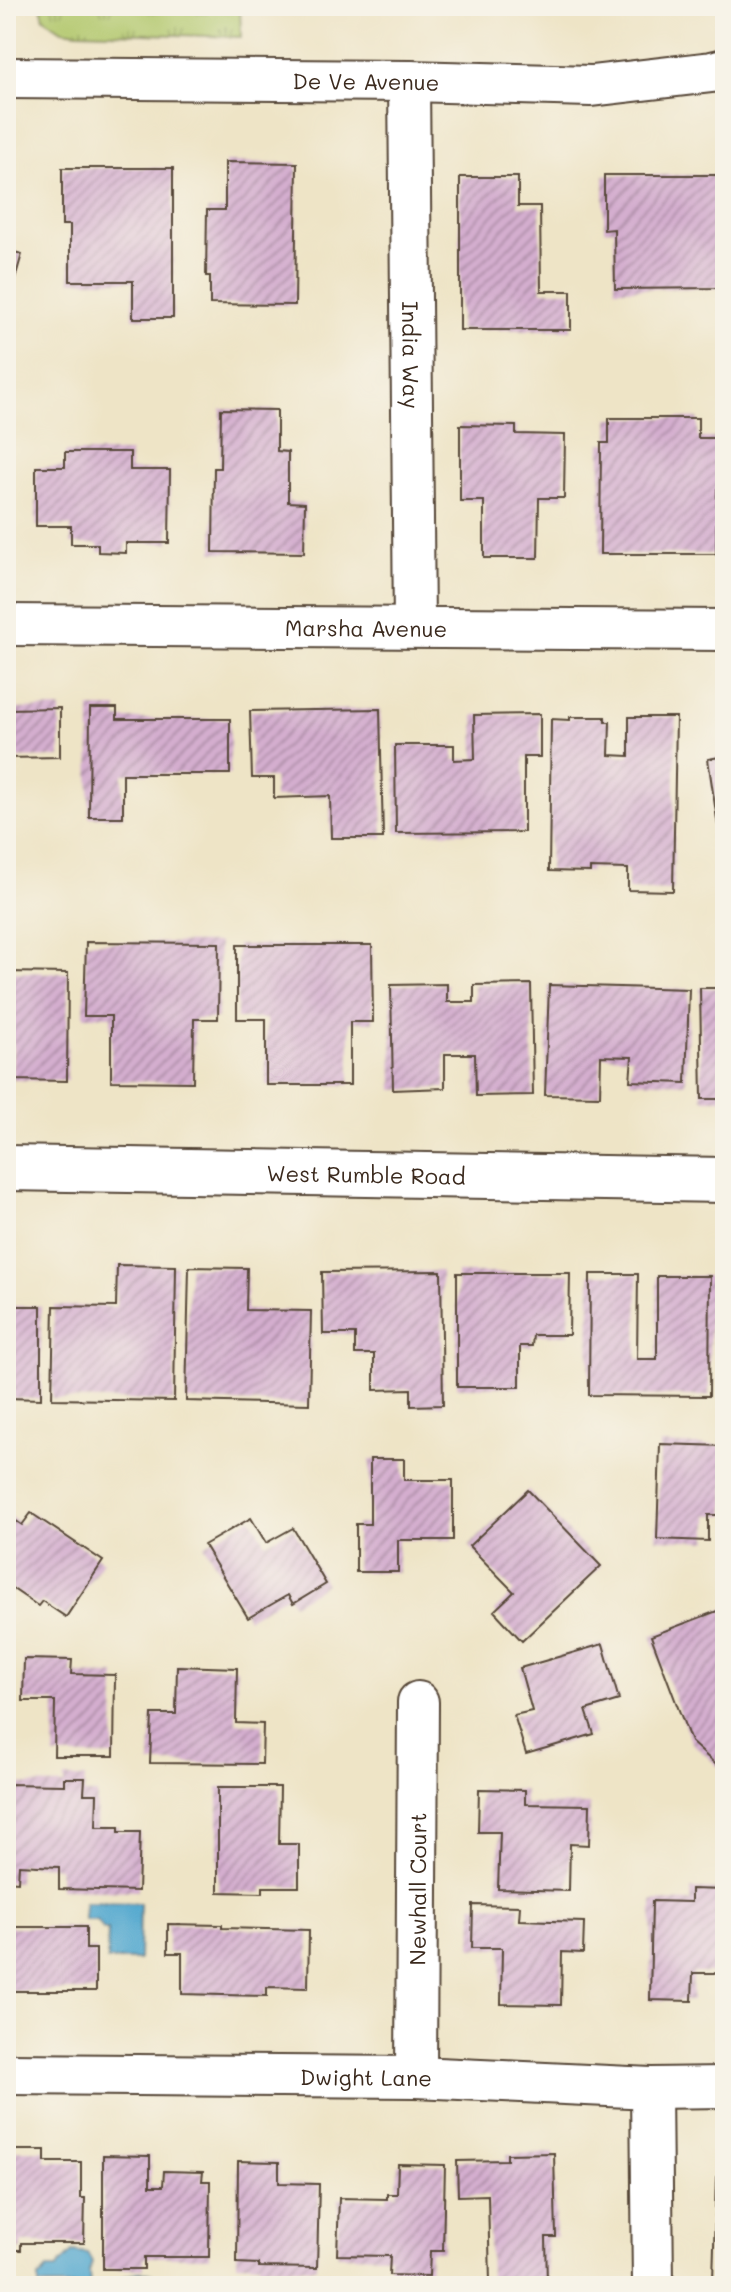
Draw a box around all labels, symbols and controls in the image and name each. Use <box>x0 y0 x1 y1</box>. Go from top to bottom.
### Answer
street label: De Ve Avenue <box>292 66 440 96</box>
street label: India Way <box>397 301 427 409</box>
street label: Marsha Avenue <box>285 612 447 643</box>
street label: West Rumble Road <box>266 1158 466 1190</box>
street label: Newhall Court <box>402 1813 432 1965</box>
street label: Dwight Lane <box>300 2062 433 2092</box>

